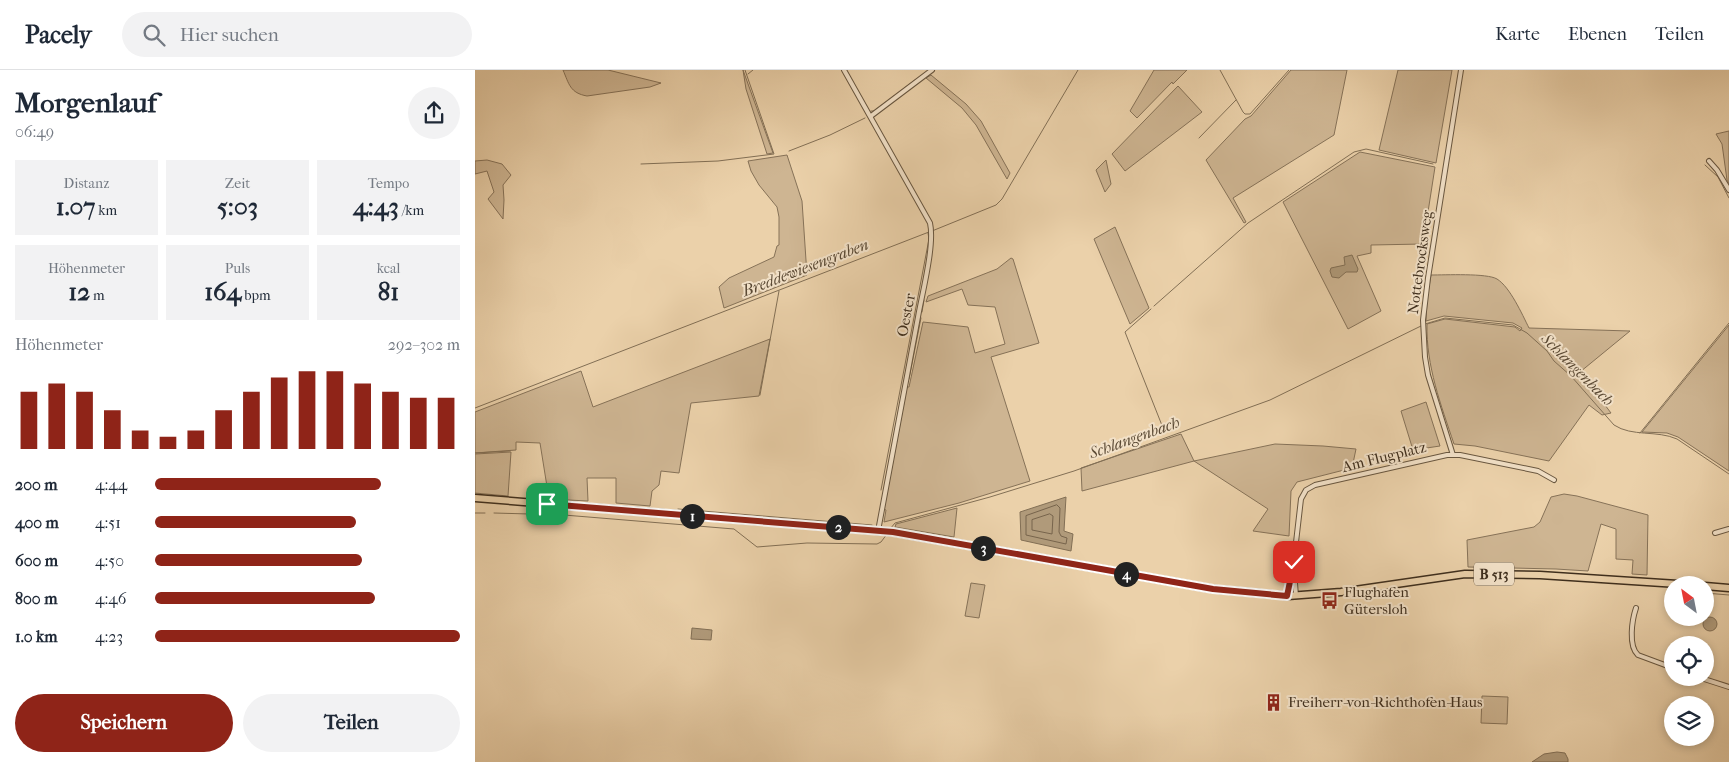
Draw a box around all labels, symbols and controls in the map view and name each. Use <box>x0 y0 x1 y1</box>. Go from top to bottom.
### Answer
search box <box>122 12 472 57</box>
text: Pacely <box>25 21 92 49</box>
icon: search <box>140 21 168 49</box>
text: Hier suchen <box>180 24 279 46</box>
text: Karte <box>1495 24 1540 45</box>
text: Ebenen <box>1568 24 1627 45</box>
text: Teilen <box>1655 24 1704 45</box>
text: Morgenlauf <box>15 86 157 119</box>
button: share <box>408 87 460 139</box>
text: 06:49 <box>15 122 54 141</box>
text: Distanz <box>64 175 109 192</box>
text: Zeit <box>225 175 250 192</box>
text: Tempo <box>368 175 409 192</box>
text: 1.07 <box>56 192 95 221</box>
text: 5:03 <box>217 192 258 221</box>
text: 4:43 <box>353 192 399 221</box>
text: km <box>95 202 117 219</box>
text: /km <box>399 202 424 219</box>
street label: Nottebrocksweg <box>1404 208 1436 315</box>
water label: Breddewiesengraben <box>738 235 871 301</box>
text: Höhenmeter <box>48 260 125 277</box>
text: Puls <box>225 260 250 277</box>
text: kcal <box>377 260 400 277</box>
text: 12 <box>68 277 90 306</box>
text: 164 <box>204 277 241 306</box>
text: 81 <box>378 277 399 306</box>
text: m <box>90 287 105 304</box>
text: bpm <box>241 287 271 304</box>
street label: Oester <box>893 291 919 338</box>
water label: Schlangenbach <box>1537 328 1618 410</box>
text: Höhenmeter <box>15 335 103 354</box>
text: 292–302 m <box>388 335 460 354</box>
water label: Schlangenbach <box>1085 412 1182 463</box>
street label: Am Flugplatz <box>1339 438 1428 476</box>
text: 200 m <box>15 475 58 494</box>
text: 4:44 <box>95 475 127 494</box>
pin <box>526 483 568 525</box>
icon: arrive <box>533 490 561 518</box>
pin: 1 <box>679 504 705 528</box>
text: 1 <box>690 508 695 525</box>
text: 400 m <box>15 513 59 532</box>
text: 4:51 <box>95 513 121 532</box>
pin: 2 <box>825 514 851 540</box>
text: 2 <box>835 519 842 536</box>
pin: 3 <box>971 536 995 560</box>
text: 3 <box>981 540 986 557</box>
pin <box>1273 541 1315 583</box>
icon: check <box>1280 548 1308 576</box>
text: 600 m <box>15 551 58 570</box>
text: 4:50 <box>95 551 124 570</box>
pin: 4 <box>1113 562 1139 586</box>
road number: B 513 <box>1474 562 1514 586</box>
text: 4 <box>1122 566 1131 583</box>
north arrow <box>1664 576 1714 626</box>
map controls <box>1664 576 1714 746</box>
place label: Flughafen Gütersloh <box>1344 583 1409 618</box>
text: 800 m <box>15 589 57 608</box>
text: 4:46 <box>95 589 126 608</box>
bus stop icon: Flughafen Gütersloh <box>1320 591 1340 611</box>
text: 1.0 km <box>15 627 58 646</box>
text: 4:23 <box>95 627 123 646</box>
button: locate <box>1664 636 1714 686</box>
building icon: Freiherr-von-Richthofen-Haus <box>1264 692 1284 712</box>
place label: Freiherr-von-Richthofen-Haus <box>1288 693 1483 711</box>
button: Speichern <box>15 694 233 752</box>
button: Teilen <box>243 694 460 752</box>
button: layers <box>1664 696 1714 746</box>

